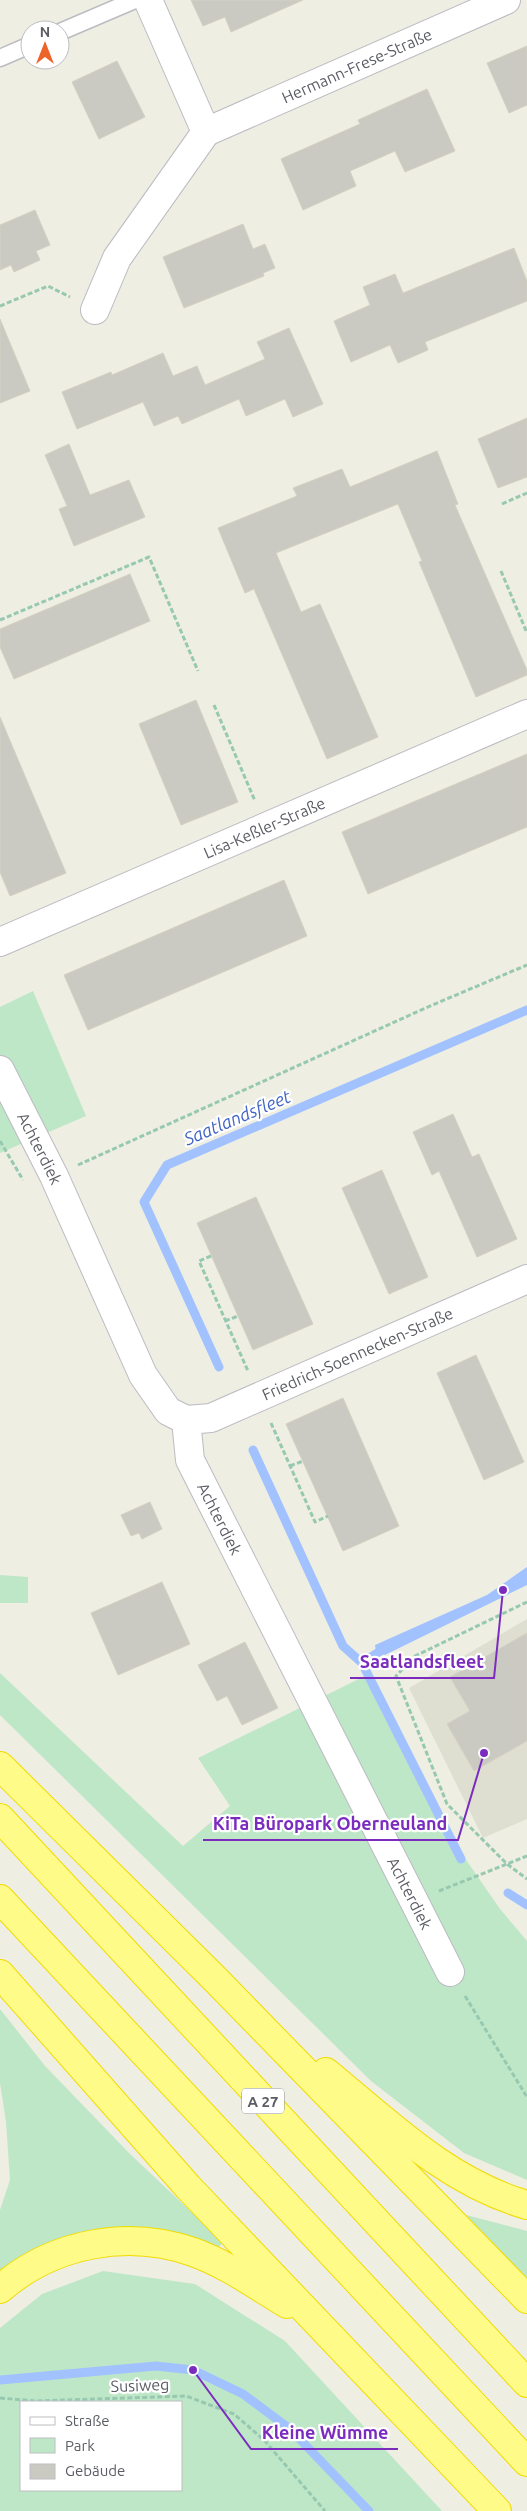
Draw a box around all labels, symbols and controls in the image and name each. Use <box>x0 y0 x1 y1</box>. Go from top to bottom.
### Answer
north arrow <box>20 20 70 70</box>
text: N <box>40 24 50 40</box>
street label: Hermann-Frese-Straße <box>279 25 435 106</box>
street label: Lisa-Keßler-Straße <box>201 793 328 862</box>
water label: Saatlandsfleet <box>180 1085 295 1150</box>
street label: Achterdiek <box>14 1109 66 1187</box>
street label: Friedrich-Soennecken-Straße <box>259 1304 456 1403</box>
street label: Achterdiek <box>194 1480 246 1558</box>
callout: Saatlandsfleet <box>350 1645 494 1678</box>
text: Saatlandsfleet <box>360 1651 484 1671</box>
callout: KiTa Büropark Oberneuland <box>203 1807 458 1840</box>
text: KiTa Büropark Oberneuland <box>213 1813 447 1833</box>
street label: Achterdiek <box>384 1854 436 1932</box>
road number: A 27 <box>242 2088 284 2114</box>
street label: Susiweg <box>110 2375 170 2395</box>
legend <box>20 2401 182 2491</box>
text: Straße <box>65 2412 109 2429</box>
callout: Kleine Wümme <box>251 2416 398 2449</box>
text: Kleine Wümme <box>262 2422 388 2442</box>
text: Park <box>65 2437 95 2454</box>
text: Gebäude <box>65 2462 125 2479</box>

